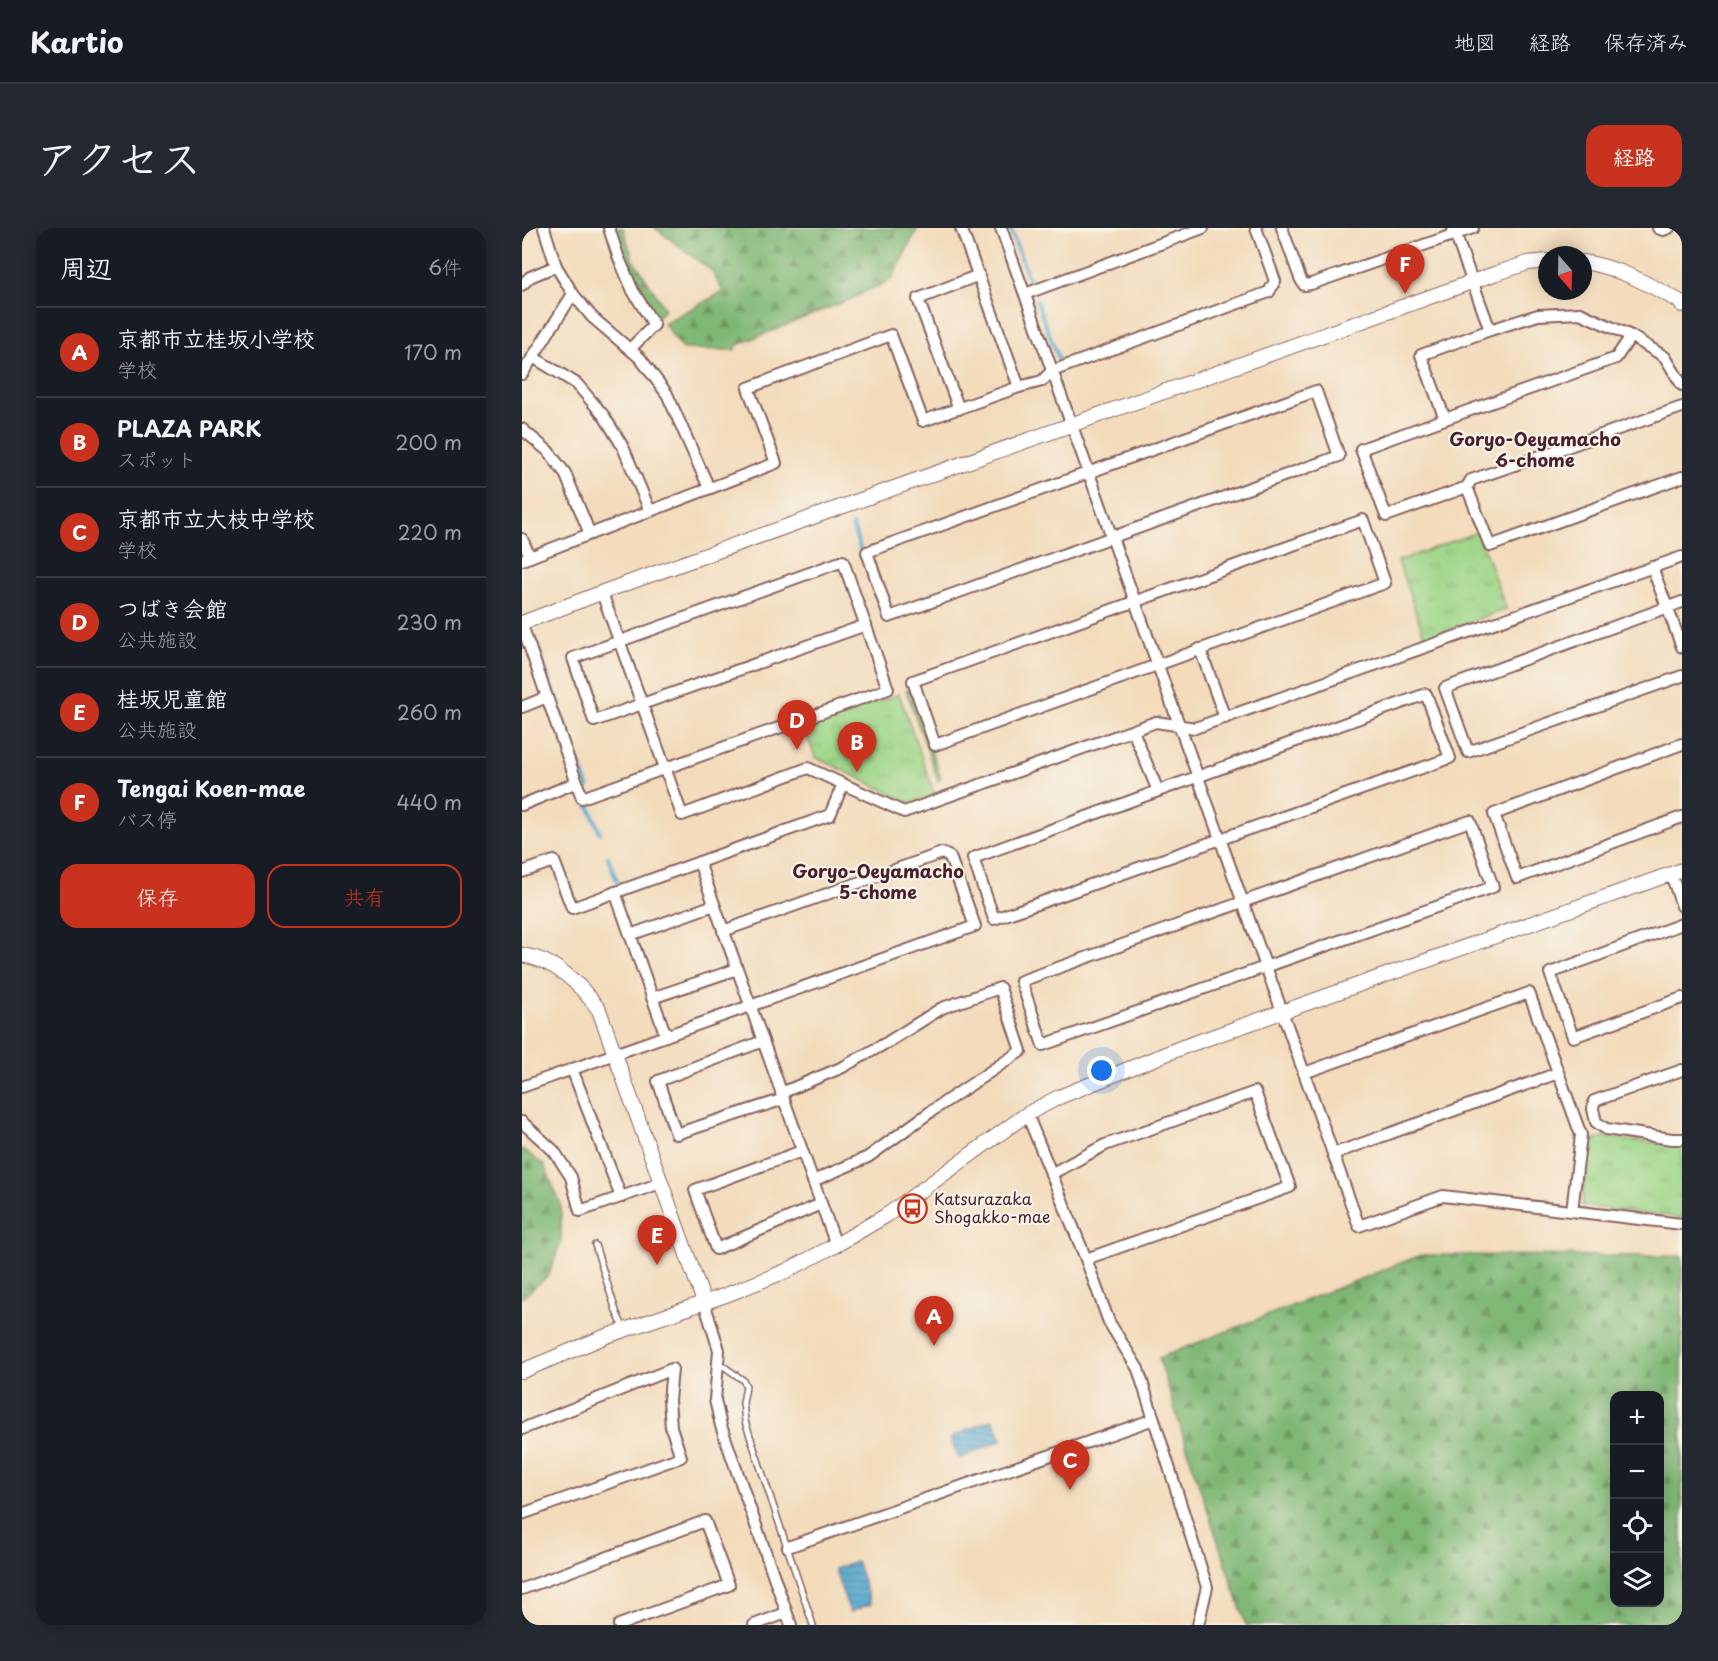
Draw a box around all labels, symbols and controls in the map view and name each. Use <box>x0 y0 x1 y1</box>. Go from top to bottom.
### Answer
text: Kartio <box>30 20 124 63</box>
text: 地図 <box>1454 25 1496 57</box>
text: 経路 <box>1529 25 1571 57</box>
text: 保存済み <box>1604 25 1688 57</box>
text: アクセス <box>36 125 201 188</box>
button: 経路 <box>1586 125 1682 187</box>
pin: F <box>1386 244 1424 294</box>
north arrow <box>1538 246 1592 300</box>
text: 周辺 <box>60 248 112 287</box>
text: 6件 <box>428 252 462 282</box>
text: 京都市立桂坂小学校 <box>117 321 315 354</box>
text: A <box>72 337 87 367</box>
text: 170 m <box>404 337 462 367</box>
text: 学校 <box>117 354 157 384</box>
text: PLAZA PARK <box>117 411 261 444</box>
district label: Goryo-Oeyamacho 6-chome <box>1449 425 1621 473</box>
text: B <box>73 427 86 457</box>
text: 200 m <box>395 427 462 457</box>
text: スポット <box>117 444 197 474</box>
text: 京都市立大枝中学校 <box>117 501 315 534</box>
text: C <box>72 517 87 547</box>
text: 220 m <box>398 517 462 547</box>
text: 学校 <box>117 534 157 564</box>
text: つばき会館 <box>117 591 227 624</box>
text: D <box>72 607 87 637</box>
text: 230 m <box>397 607 462 637</box>
text: 公共施設 <box>117 624 197 654</box>
text: 桂坂児童館 <box>117 681 227 714</box>
text: E <box>73 697 86 727</box>
text: 260 m <box>397 697 462 727</box>
pin: D <box>778 700 816 750</box>
text: 公共施設 <box>117 714 197 744</box>
pin: B <box>838 722 876 772</box>
text: Tengai Koen-mae <box>117 771 305 804</box>
text: F <box>74 787 85 817</box>
text: 440 m <box>397 787 462 817</box>
text: バス停 <box>117 804 177 834</box>
district label: Goryo-Oeyamacho 5-chome <box>792 857 964 905</box>
button: 保存 <box>60 864 255 928</box>
button: 共有 <box>267 864 462 928</box>
your location <box>1087 1056 1116 1085</box>
place label: Katsurazaka Shogakko-mae <box>934 1186 1050 1228</box>
bus stop icon: Katsurazaka Shogakko-mae <box>897 1192 929 1224</box>
pin: E <box>638 1216 676 1265</box>
pin: A <box>914 1296 954 1346</box>
map controls <box>1610 1391 1664 1607</box>
button: + <box>1610 1391 1664 1445</box>
pin: C <box>1050 1440 1090 1490</box>
button: − <box>1610 1445 1664 1499</box>
button: locate <box>1610 1499 1664 1553</box>
button: layers <box>1610 1553 1664 1607</box>

